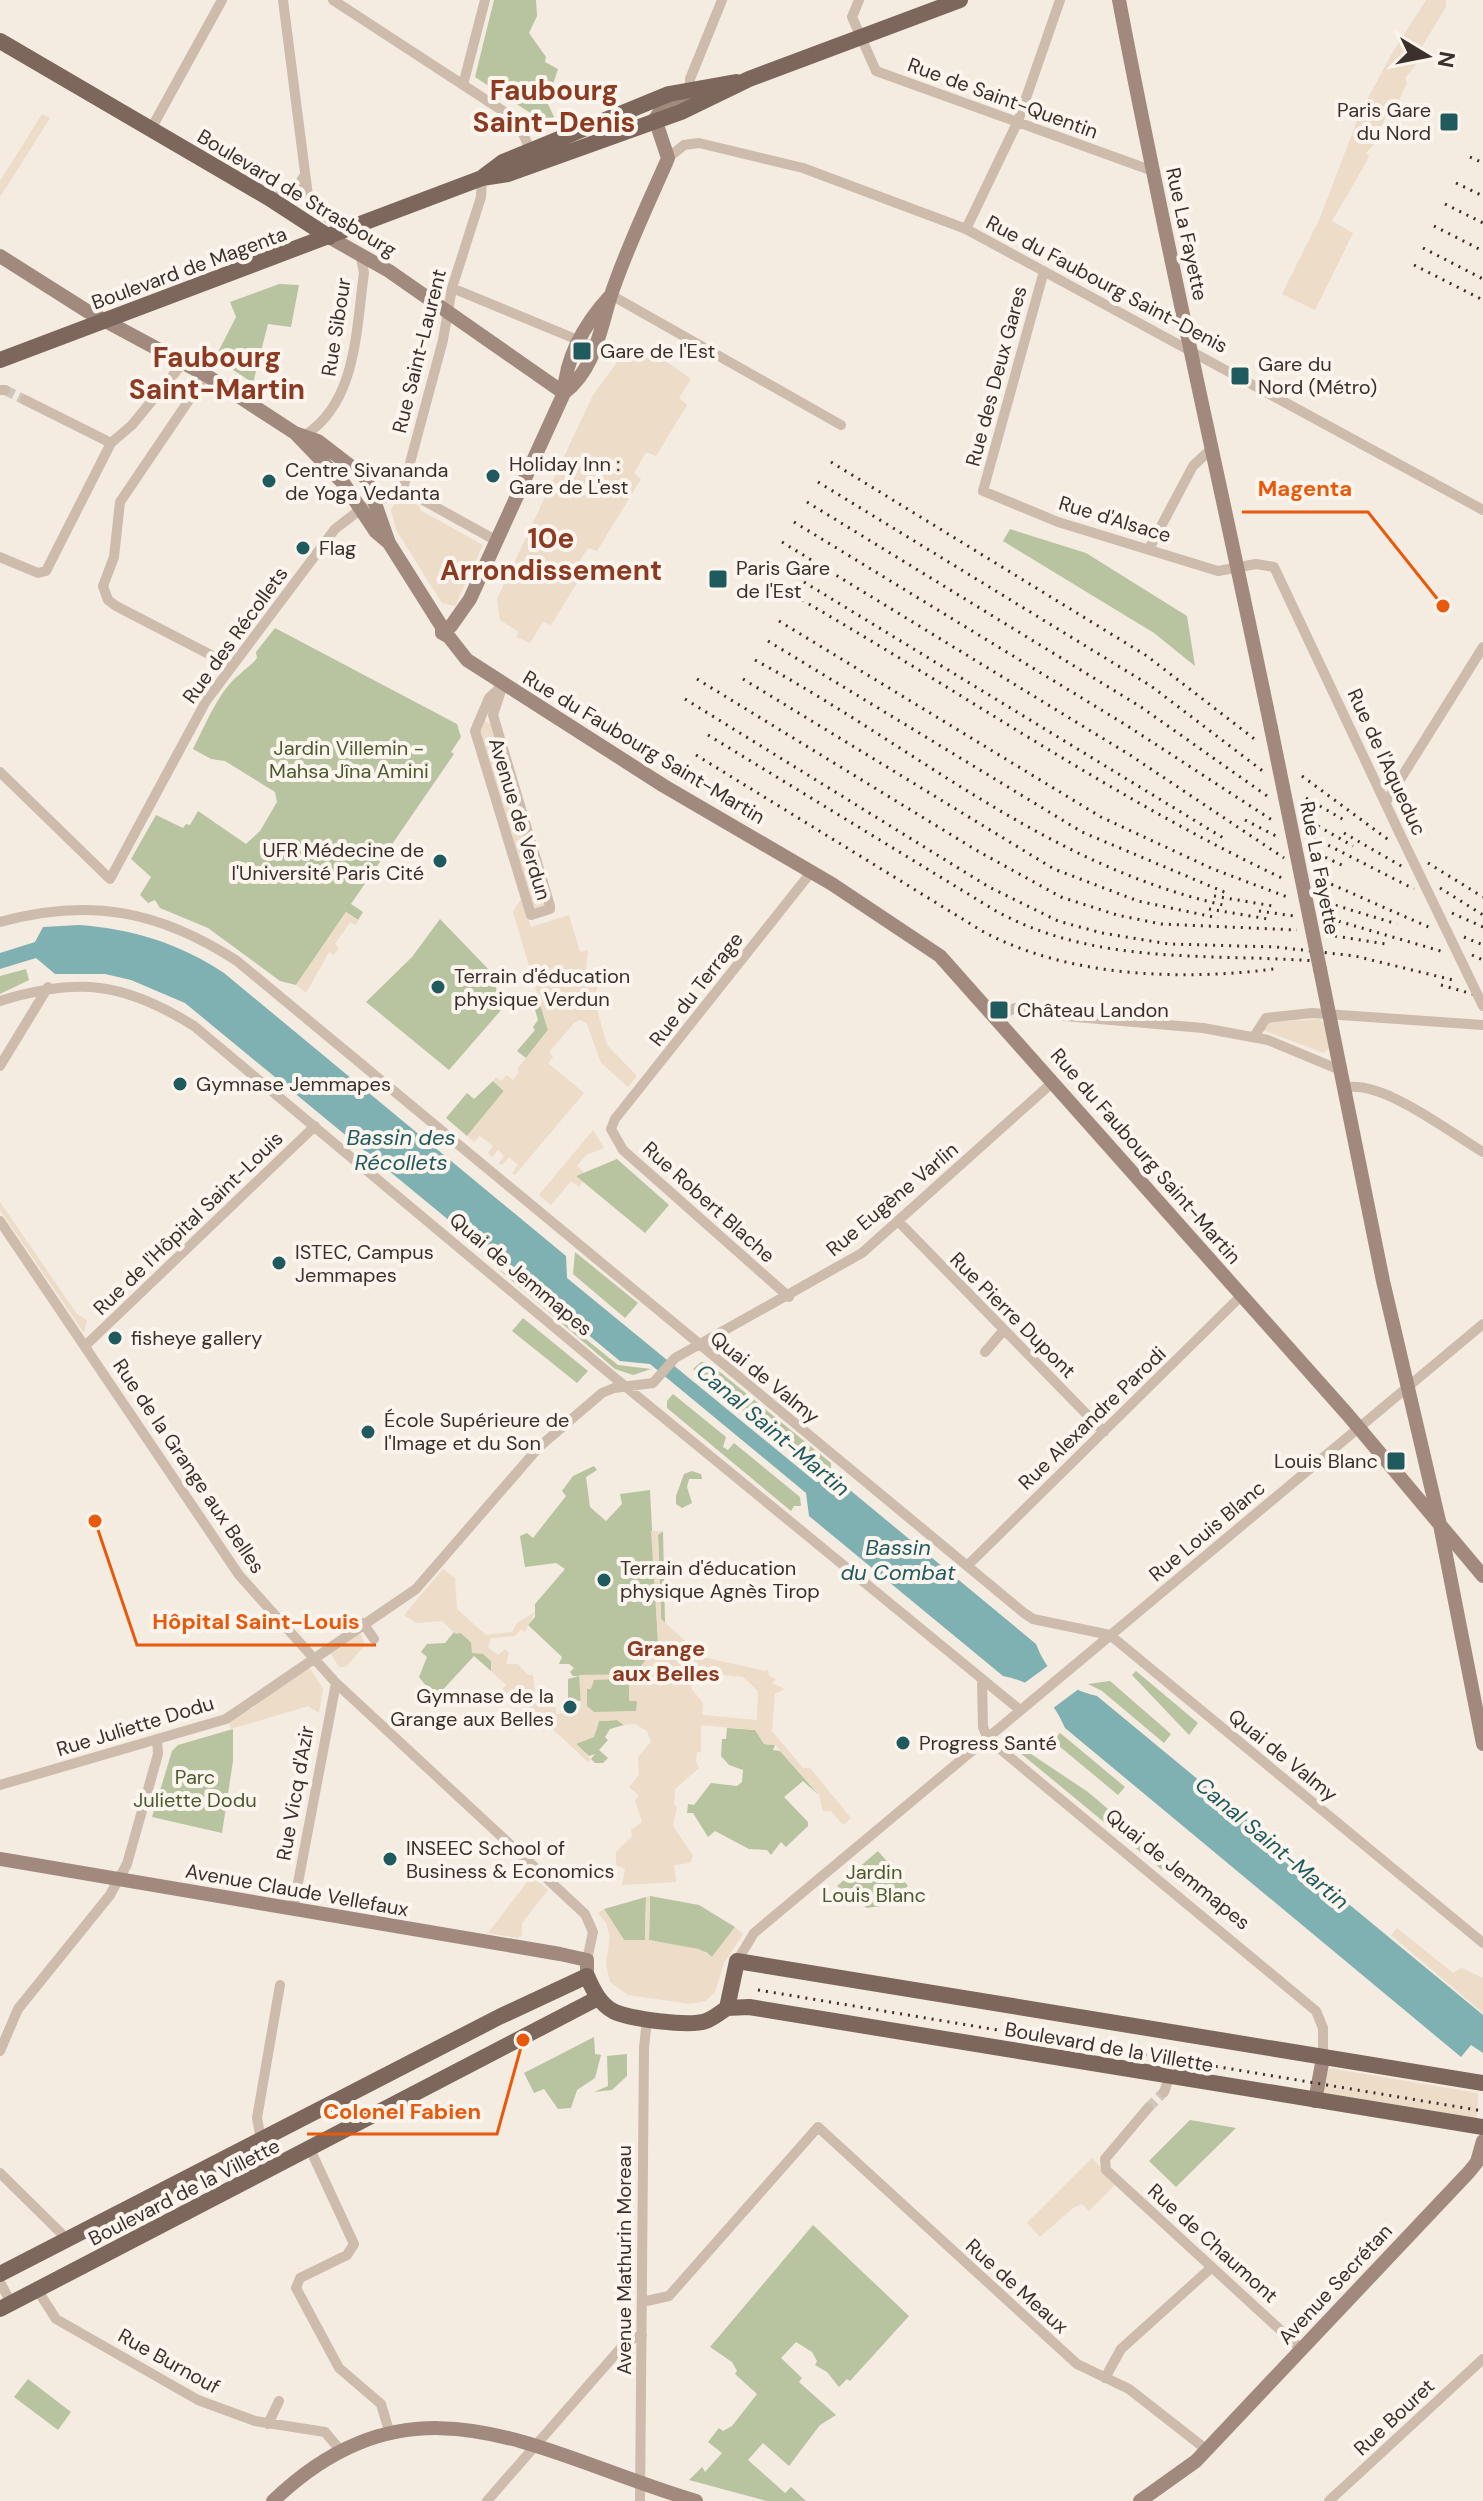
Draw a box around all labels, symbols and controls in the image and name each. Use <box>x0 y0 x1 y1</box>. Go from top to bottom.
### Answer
north arrow <box>1387 16 1467 96</box>
text: N <box>1431 49 1462 70</box>
street label: Rue de Saint-Quentin <box>904 51 1102 145</box>
district label: Faubourg Saint-Denis <box>472 72 636 141</box>
place label: Paris Gare du Nord <box>1337 97 1431 146</box>
marker: Paris Gare du Nord <box>1438 111 1460 133</box>
street label: Boulevard de Strasbourg <box>193 123 401 263</box>
street label: Rue La Fayette <box>1160 165 1214 303</box>
street label: Rue du Faubourg Saint-Denis <box>982 209 1232 359</box>
street label: Boulevard de Magenta <box>88 221 290 315</box>
street label: Rue Saint-Laurent <box>386 266 452 436</box>
street label: Rue Sibour <box>315 276 357 378</box>
street label: Rue des Deux Gares <box>959 283 1033 469</box>
place label: Gare de l'Est <box>600 338 715 364</box>
district label: Faubourg Saint-Martin <box>129 339 305 408</box>
marker: Gare de l'Est <box>571 340 593 362</box>
place label: Gare du Nord (Métro) <box>1258 351 1377 400</box>
marker: Gare du Nord (Métro) <box>1229 365 1251 387</box>
place label: Holiday Inn : Gare de L'est <box>509 451 629 500</box>
place label: Centre Sivananda de Yoga Vedanta <box>285 457 448 506</box>
callout: Magenta <box>1242 466 1368 512</box>
marker: Holiday Inn : Gare de L'est <box>484 467 502 485</box>
marker: Centre Sivananda de Yoga Vedanta <box>260 472 278 490</box>
text: Magenta <box>1258 474 1352 503</box>
street label: Rue d'Alsace <box>1056 490 1174 548</box>
district label: 10e Arrondissement <box>440 520 662 589</box>
place label: Flag <box>319 535 356 561</box>
marker: Flag <box>294 539 312 557</box>
place label: Paris Gare de l'Est <box>736 555 830 604</box>
street label: Rue des Récollets <box>177 561 293 709</box>
marker: Paris Gare de l'Est <box>707 568 729 590</box>
street label: Rue du Faubourg Saint-Martin <box>518 664 770 830</box>
street label: Rue de l'Aqueduc <box>1342 684 1432 840</box>
park label: Jardin Villemin - Mahsa Jîna Amini <box>269 735 429 784</box>
street label: Avenue de Verdun <box>483 735 557 903</box>
street label: Rue La Fayette <box>1294 799 1346 937</box>
place label: UFR Médecine de l'Université Paris Cité <box>231 837 424 886</box>
marker: UFR Médecine de l'Université Paris Cité <box>431 852 449 870</box>
street label: Rue du Terrage <box>643 927 749 1051</box>
place label: Terrain d'éducation physique Verdun <box>454 963 630 1012</box>
marker: Terrain d'éducation physique Verdun <box>429 978 447 996</box>
place label: Château Landon <box>1017 997 1169 1023</box>
marker: Château Landon <box>988 999 1010 1021</box>
street label: Rue du Faubourg Saint-Martin <box>1045 1043 1247 1269</box>
place label: Gymnase Jemmapes <box>196 1071 391 1097</box>
marker: Gymnase Jemmapes <box>171 1075 189 1093</box>
water label: Bassin des Récollets <box>346 1123 456 1177</box>
street label: Rue de l'Hôpital Saint-Louis <box>88 1125 288 1321</box>
street label: Rue Robert Blache <box>637 1136 781 1268</box>
street label: Rue Eugène Varlin <box>821 1136 963 1262</box>
street label: Quai de Jemmapes <box>444 1207 598 1341</box>
place label: ISTEC, Campus Jemmapes <box>295 1239 434 1288</box>
street label: Rue Pierre Dupont <box>944 1246 1082 1384</box>
marker: ISTEC, Campus Jemmapes <box>270 1254 288 1272</box>
place label: fisheye gallery <box>131 1325 262 1351</box>
street label: Quai de Valmy <box>705 1325 825 1429</box>
marker: fisheye gallery <box>106 1329 124 1347</box>
street label: Rue Alexandre Parodi <box>1013 1341 1171 1495</box>
street label: Rue de la Grange aux Belles <box>107 1354 271 1578</box>
water label: Canal Saint-Martin <box>690 1357 856 1503</box>
place label: École Supérieure de l'Image et du Son <box>384 1407 569 1456</box>
marker: École Supérieure de l'Image et du Son <box>359 1423 377 1441</box>
place label: Louis Blanc <box>1274 1448 1378 1474</box>
marker: Louis Blanc <box>1385 1450 1407 1472</box>
street label: Rue Louis Blanc <box>1144 1475 1270 1587</box>
water label: Bassin du Combat <box>840 1533 956 1587</box>
place label: Terrain d'éducation physique Agnès Tirop <box>620 1555 820 1604</box>
marker: Terrain d'éducation physique Agnès Tirop <box>595 1571 613 1589</box>
callout: Hôpital Saint-Louis <box>137 1599 376 1645</box>
text: Hôpital Saint-Louis <box>152 1607 360 1636</box>
district label: Grange aux Belles <box>612 1634 720 1688</box>
place label: Gymnase de la Grange aux Belles <box>390 1683 554 1732</box>
street label: Rue Juliette Dodu <box>53 1690 217 1762</box>
marker: Gymnase de la Grange aux Belles <box>561 1698 579 1716</box>
street label: Quai de Valmy <box>1223 1703 1343 1807</box>
street label: Rue Vicq d'Azir <box>270 1723 320 1863</box>
place label: Progress Santé <box>919 1730 1057 1756</box>
marker: Progress Santé <box>894 1734 912 1752</box>
park label: Parc Juliette Dodu <box>133 1764 257 1813</box>
water label: Canal Saint-Martin <box>1189 1770 1355 1916</box>
street label: Quai de Jemmapes <box>1100 1803 1256 1935</box>
place label: INSEEC School of Business & Economics <box>406 1835 615 1884</box>
marker: INSEEC School of Business & Economics <box>381 1850 399 1868</box>
street label: Avenue Claude Vellefaux <box>183 1858 411 1922</box>
park label: Jardin Louis Blanc <box>822 1859 926 1908</box>
street label: Boulevard de la Villette <box>1003 2016 1215 2078</box>
callout: Colonel Fabien <box>307 2088 497 2134</box>
text: Colonel Fabien <box>323 2097 481 2126</box>
street label: Boulevard de la Villette <box>84 2132 284 2252</box>
street label: Avenue Mathurin Moreau <box>611 2145 637 2375</box>
street label: Rue de Chaumont <box>1142 2178 1284 2308</box>
street label: Avenue Secrétan <box>1272 2218 1398 2350</box>
street label: Rue de Meaux <box>960 2233 1074 2339</box>
street label: Rue Burnouf <box>113 2322 225 2400</box>
street label: Rue Bouret <box>1348 2373 1440 2461</box>

